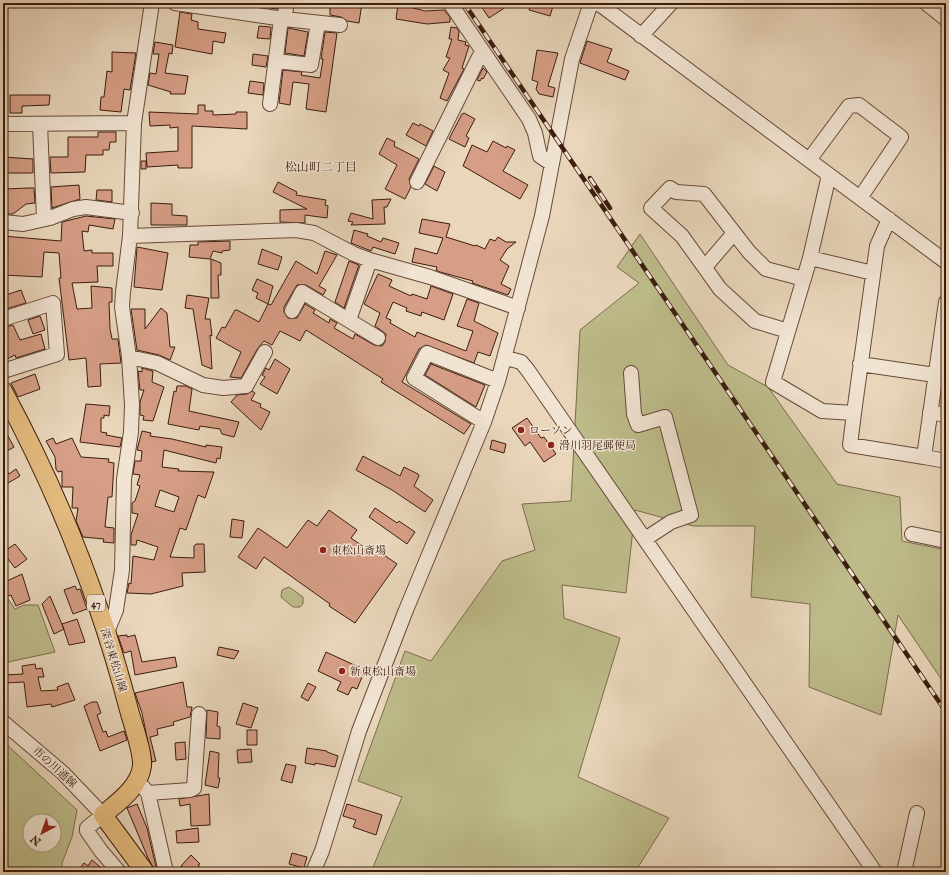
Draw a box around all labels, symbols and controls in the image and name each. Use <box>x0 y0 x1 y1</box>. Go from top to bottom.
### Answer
district label: 松山町二丁目 <box>285 160 357 175</box>
place label: ローソン <box>529 424 573 438</box>
marker: ローソン <box>516 425 526 435</box>
place label: 滑川羽尾郵便局 <box>559 439 636 453</box>
marker: 滑川羽尾郵便局 <box>546 440 556 450</box>
place label: 東松山斎場 <box>331 544 386 558</box>
marker: 東松山斎場 <box>318 545 328 555</box>
road number: 47 <box>87 595 105 611</box>
street label: 深谷東松山線 <box>97 627 129 694</box>
place label: 新東松山斎場 <box>350 665 416 679</box>
marker: 新東松山斎場 <box>337 666 347 676</box>
street label: 市の川通線 <box>29 744 79 791</box>
north arrow <box>22 813 62 853</box>
text: N <box>28 831 45 849</box>

